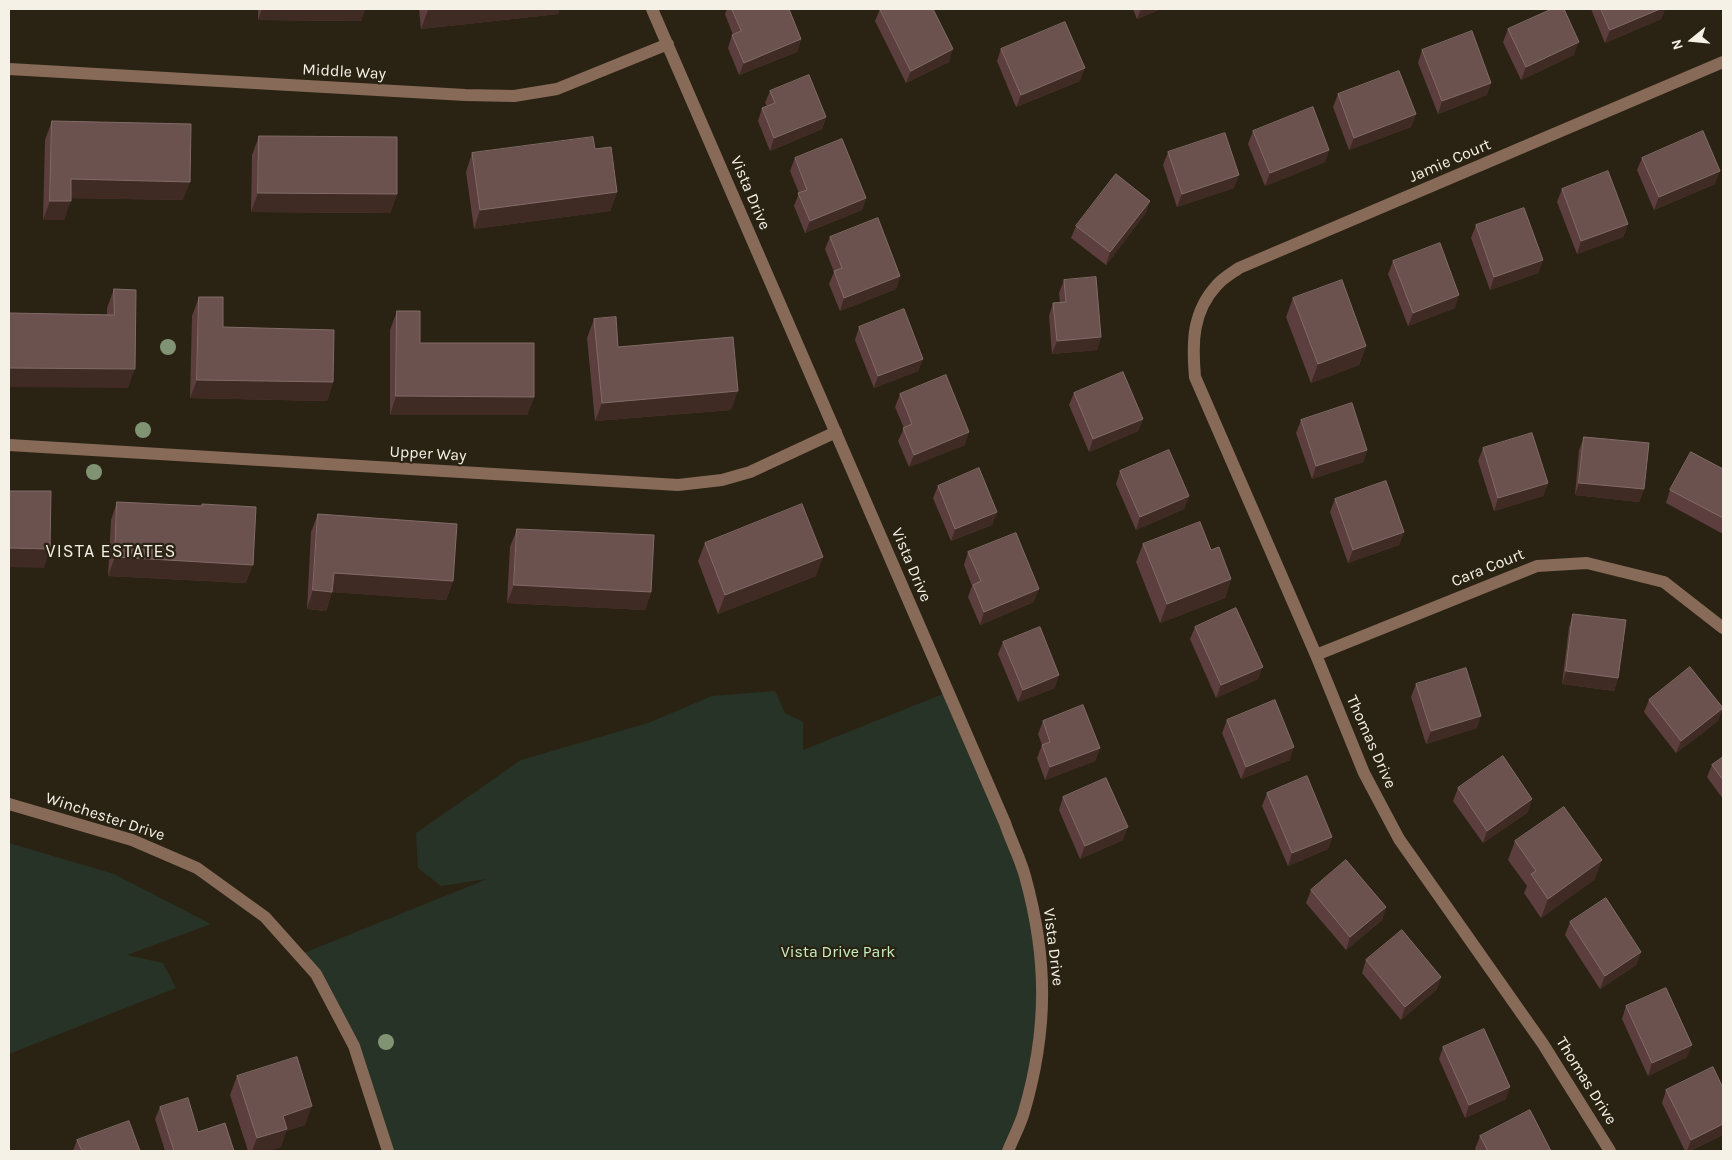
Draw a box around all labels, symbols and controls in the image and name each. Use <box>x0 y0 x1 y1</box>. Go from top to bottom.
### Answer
north arrow <box>1667 15 1717 65</box>
text: N <box>1668 37 1687 52</box>
street label: Middle Way <box>302 60 386 84</box>
street label: Jamie Court <box>1406 135 1494 187</box>
street label: Vista Drive <box>726 153 774 233</box>
street label: Upper Way <box>389 442 467 466</box>
street label: Vista Drive <box>887 525 935 605</box>
district label: VISTA ESTATES <box>44 541 178 563</box>
street label: Cara Court <box>1449 545 1527 591</box>
street label: Thomas Drive <box>1342 693 1400 791</box>
street label: Winchester Drive <box>43 789 167 845</box>
street label: Vista Drive <box>1039 907 1067 987</box>
park label: Vista Drive Park <box>781 942 895 962</box>
street label: Thomas Drive <box>1551 1034 1621 1128</box>

